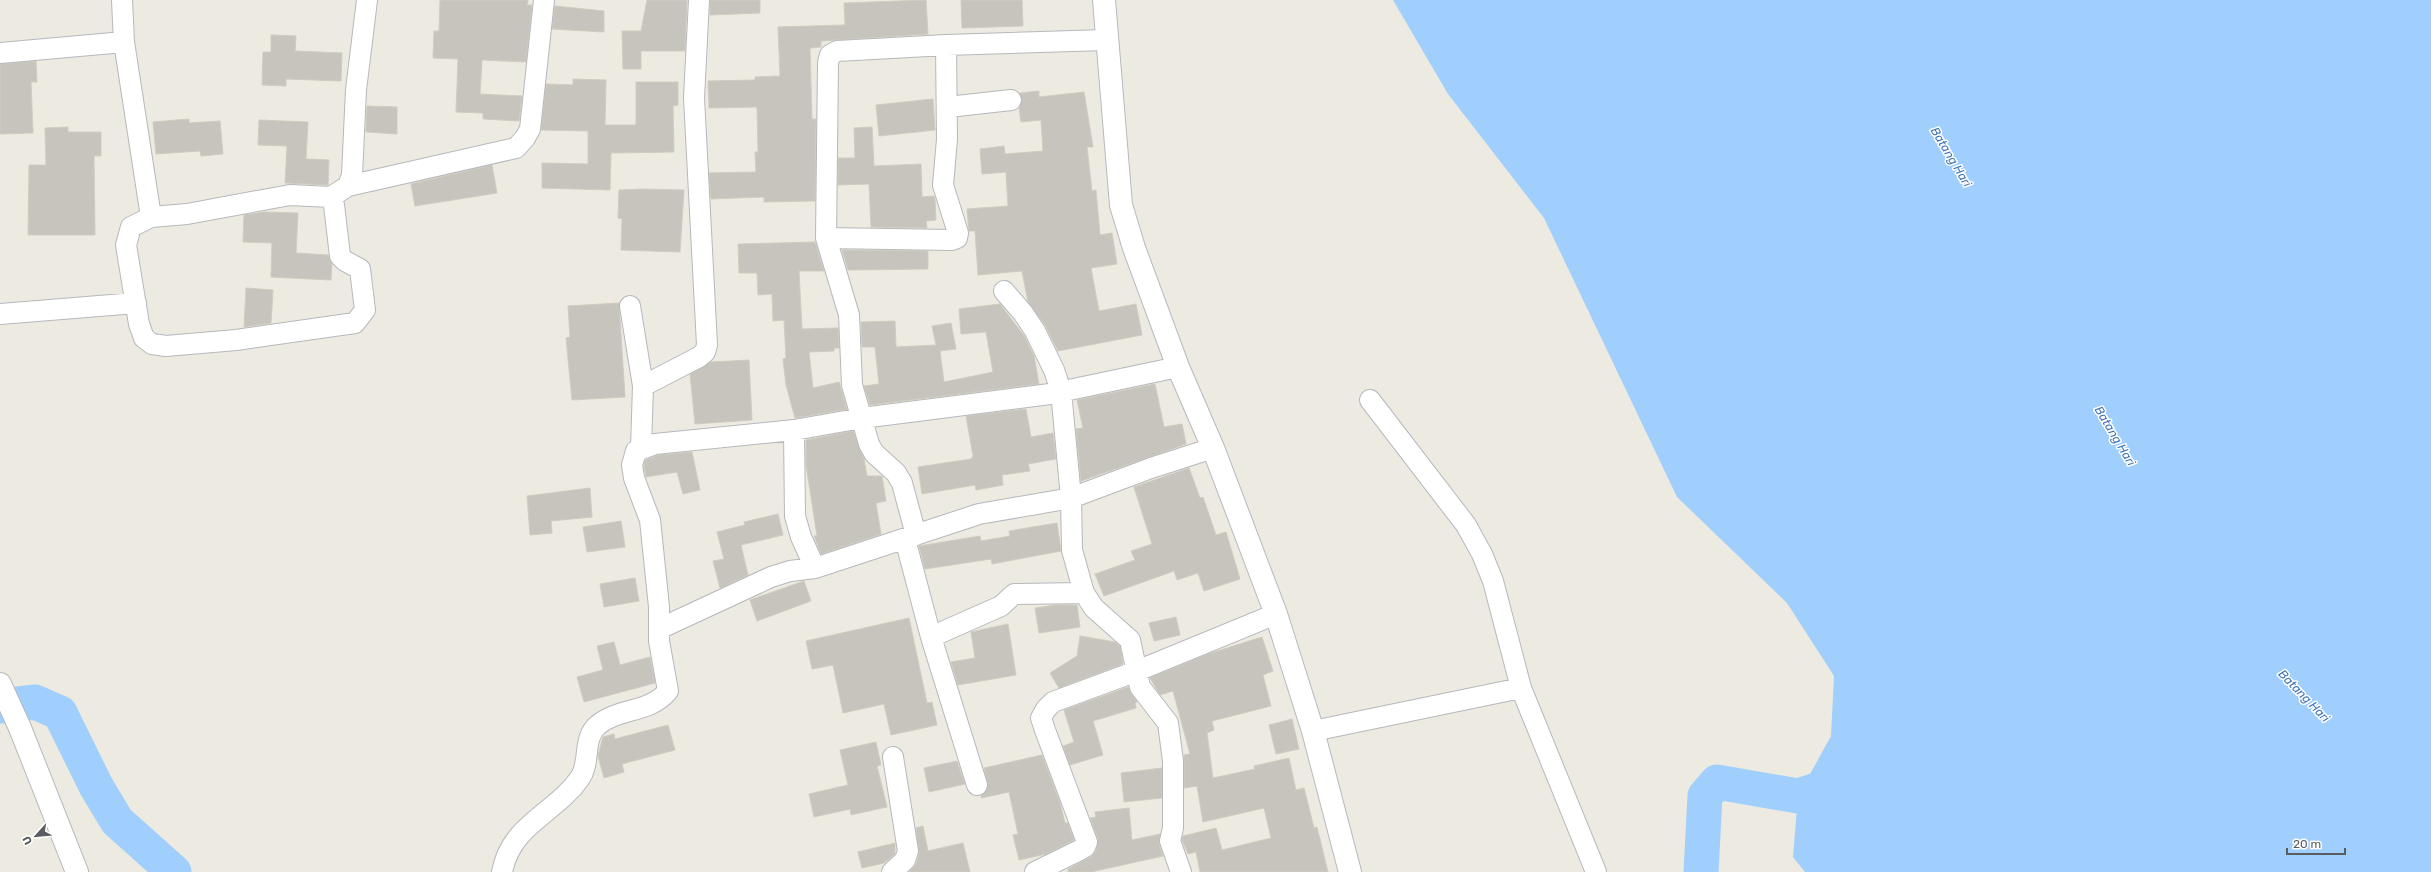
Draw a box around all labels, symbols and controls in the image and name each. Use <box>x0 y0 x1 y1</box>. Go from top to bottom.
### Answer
water label: Batang Hari <box>1928 125 1975 190</box>
water label: Batang Hari <box>2092 404 2139 469</box>
water label: Batang Hari <box>2276 667 2333 726</box>
north arrow <box>16 816 56 856</box>
scale bar <box>2287 830 2345 856</box>
text: U <box>20 834 35 847</box>
text: 20 m <box>2293 837 2321 851</box>

